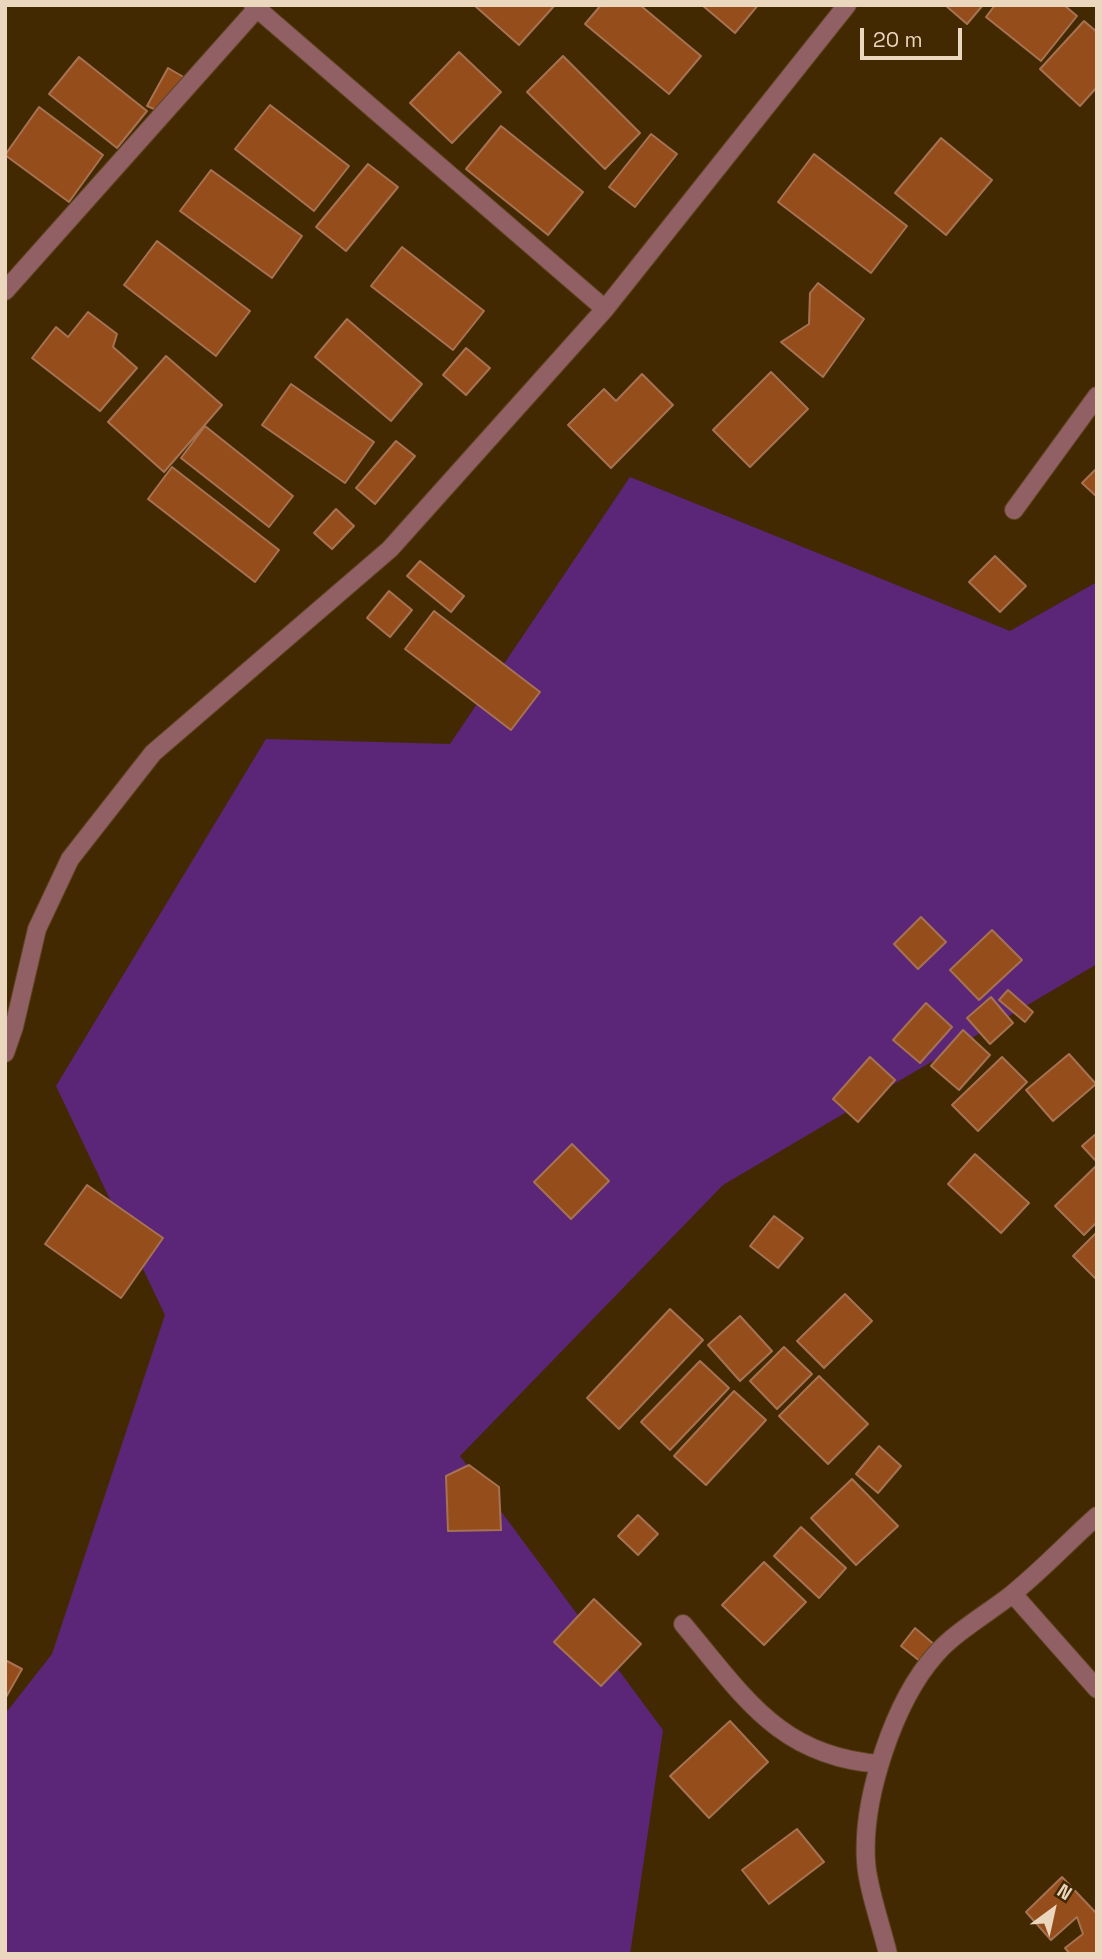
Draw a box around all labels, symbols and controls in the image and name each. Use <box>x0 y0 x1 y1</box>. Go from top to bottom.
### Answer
scale bar <box>864 14 965 58</box>
text: 20 m <box>873 26 923 53</box>
north arrow <box>1018 1875 1088 1945</box>
text: N <box>1053 1878 1077 1906</box>

